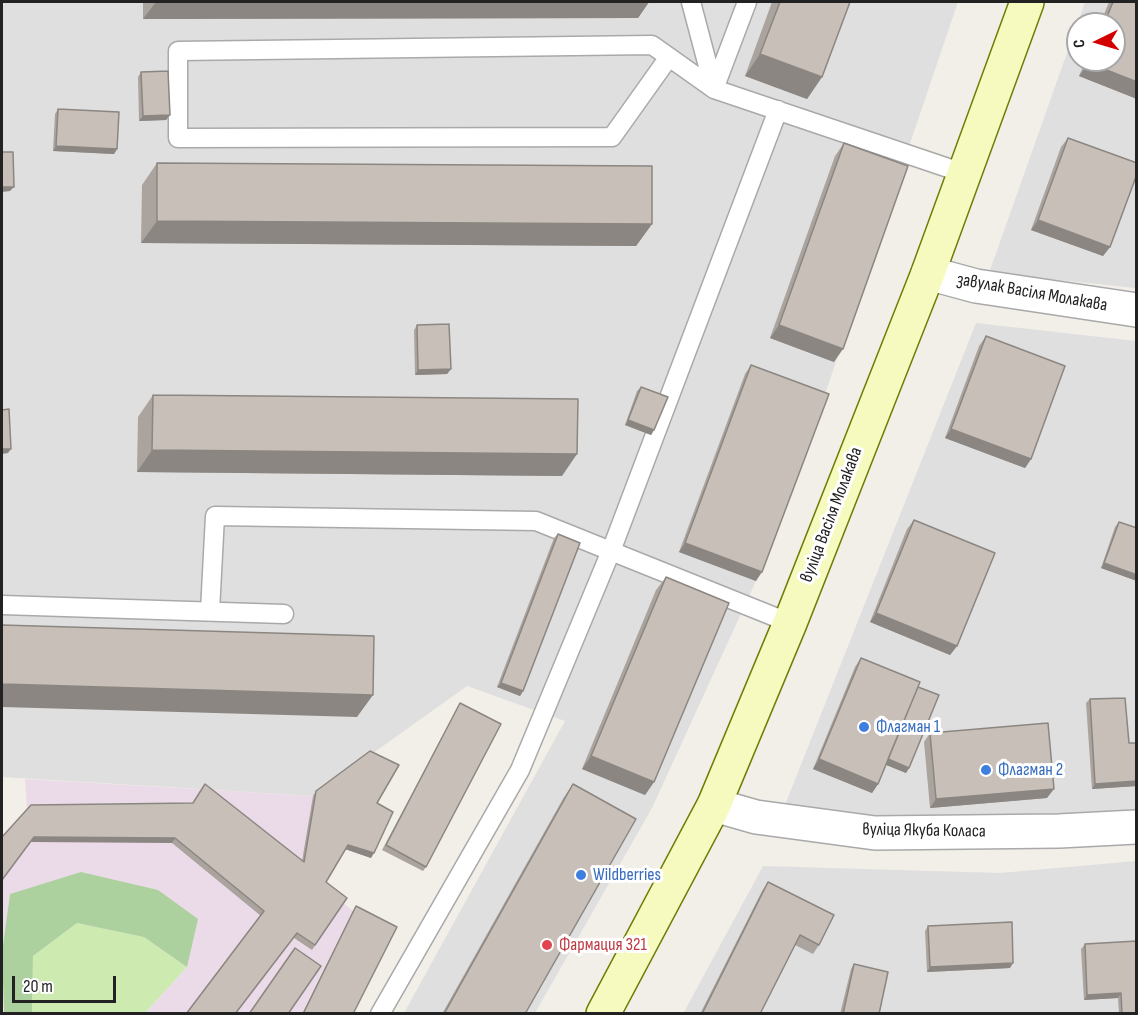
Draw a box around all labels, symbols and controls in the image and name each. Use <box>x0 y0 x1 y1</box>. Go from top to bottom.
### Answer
north arrow <box>1066 12 1126 72</box>
text: С <box>1070 39 1089 48</box>
street label: завулак Васіля Молакава <box>955 269 1109 317</box>
street label: вуліца Васіля Молакава <box>796 444 868 586</box>
place label: Флагман 1 <box>876 716 940 738</box>
marker: Флагман 1 <box>857 720 871 734</box>
place label: Флагман 2 <box>998 759 1063 781</box>
marker: Флагман 2 <box>979 763 993 777</box>
street label: вуліца Якуба Коласа <box>862 819 986 843</box>
place label: Wildberries <box>593 864 661 886</box>
marker: Wildberries <box>574 868 588 882</box>
place label: Фармация 321 <box>559 934 647 956</box>
marker: Фармация 321 <box>540 938 554 952</box>
scale bar <box>15 964 118 1002</box>
text: 20 m <box>23 976 53 997</box>

